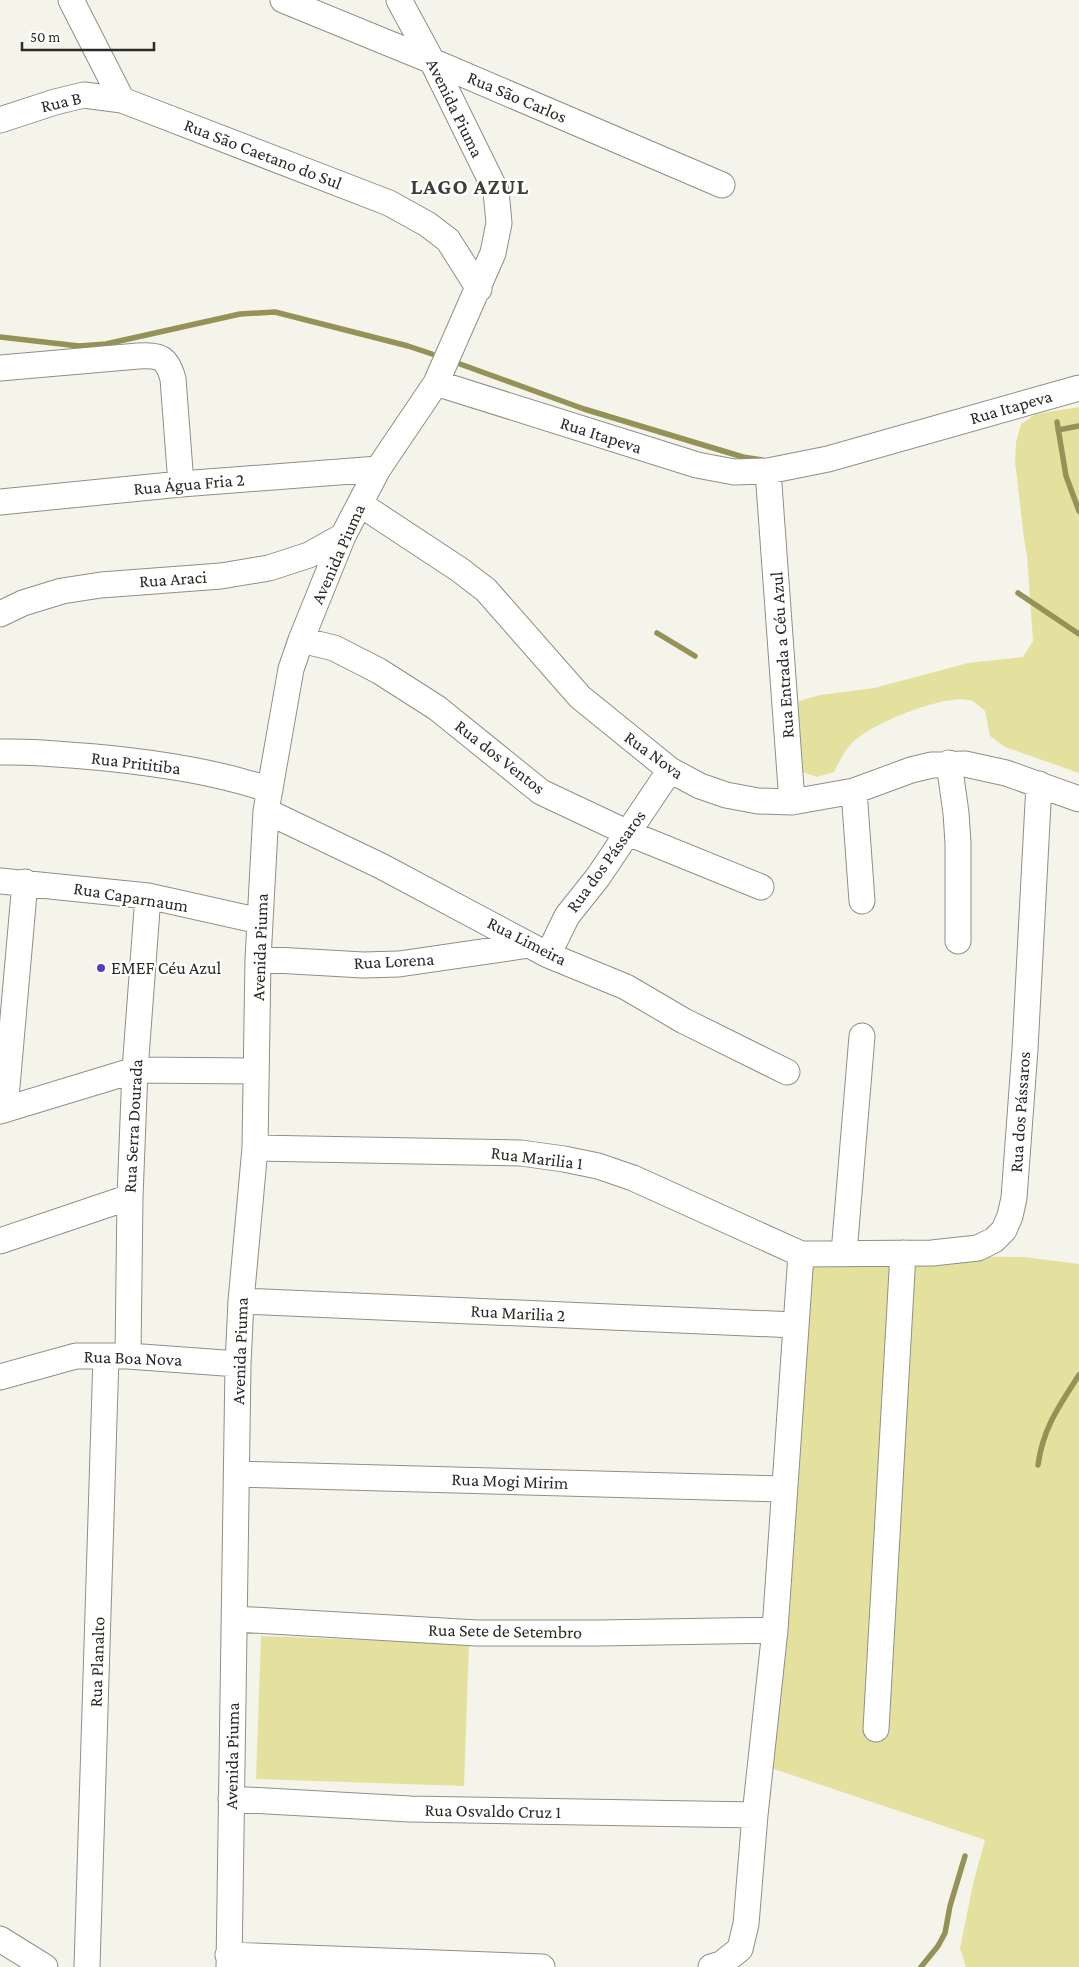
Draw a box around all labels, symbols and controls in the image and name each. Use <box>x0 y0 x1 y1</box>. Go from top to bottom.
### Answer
scale bar <box>22 20 155 52</box>
text: 50 m <box>30 29 60 45</box>
street label: Avenida Piuma <box>422 55 488 161</box>
street label: Rua São Carlos <box>464 67 570 127</box>
street label: Rua B <box>39 88 83 116</box>
street label: Rua São Caetano do Sul <box>181 115 345 193</box>
district label: LAGO AZUL <box>411 174 529 199</box>
street label: Rua Itapeva <box>968 386 1054 428</box>
street label: Rua Itapeva <box>558 412 644 458</box>
street label: Rua Água Fria 2 <box>133 469 245 499</box>
street label: Avenida Piuma <box>307 501 369 607</box>
street label: Rua Araci <box>138 567 208 591</box>
street label: Rua Entrada a Céu Azul <box>766 571 798 739</box>
street label: Rua dos Ventos <box>451 716 549 798</box>
street label: Rua Nova <box>621 727 687 783</box>
street label: Rua Prititiba <box>90 748 182 778</box>
street label: Rua dos Pássaros <box>562 806 650 916</box>
street label: Rua Caparnaum <box>72 878 190 916</box>
street label: Avenida Piuma <box>248 893 272 1001</box>
street label: Rua Limeira <box>484 913 570 969</box>
street label: Rua Lorena <box>353 949 435 973</box>
place label: EMEF Céu Azul <box>111 958 222 978</box>
marker: EMEF Céu Azul <box>95 962 107 974</box>
street label: Rua dos Pássaros <box>1006 1051 1034 1173</box>
street label: Rua Serra Dourada <box>120 1058 146 1194</box>
street label: Rua Marilia 1 <box>490 1142 584 1174</box>
street label: Avenida Piuma <box>228 1297 252 1405</box>
street label: Rua Marilia 2 <box>470 1301 566 1325</box>
street label: Rua Boa Nova <box>83 1346 183 1370</box>
street label: Rua Mogi Mirim <box>451 1469 569 1493</box>
street label: Rua Planalto <box>85 1616 109 1708</box>
street label: Rua Sete de Setembro <box>428 1620 582 1642</box>
street label: Avenida Piuma <box>221 1702 243 1810</box>
street label: Rua Osvaldo Cruz 1 <box>425 1800 561 1822</box>

